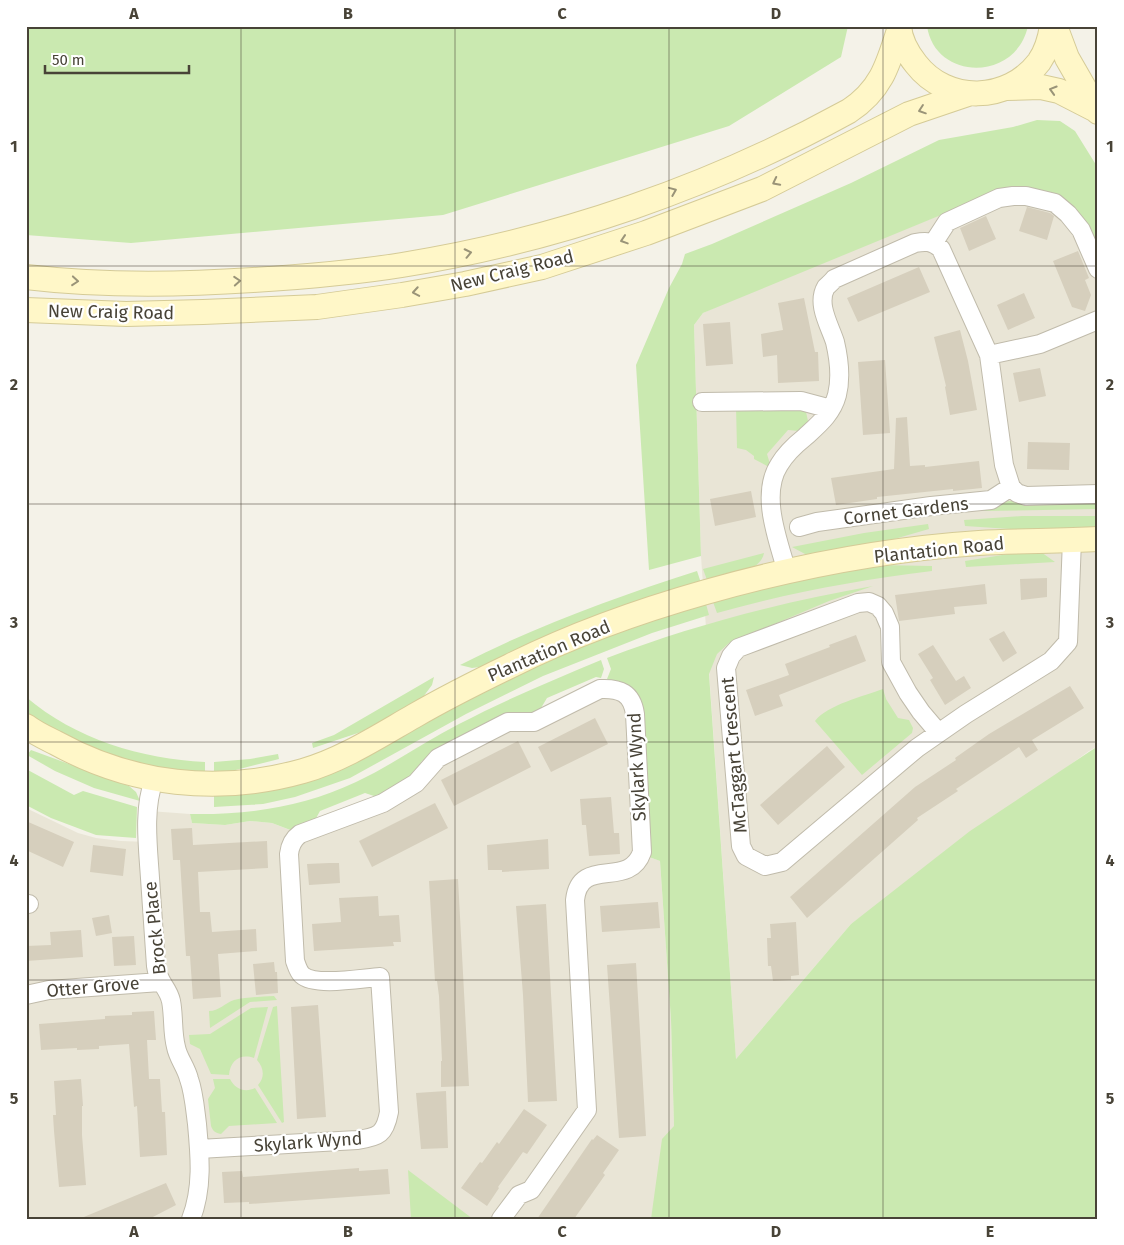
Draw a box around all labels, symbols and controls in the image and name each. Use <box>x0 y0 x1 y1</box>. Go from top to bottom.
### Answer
text: A <box>128 4 139 23</box>
text: B <box>343 4 353 23</box>
text: C <box>557 4 567 23</box>
text: D <box>771 4 781 23</box>
text: E <box>986 4 994 23</box>
scale bar <box>45 42 189 74</box>
text: 50 m <box>52 51 85 69</box>
one-way arrow <box>1050 86 1058 96</box>
one-way arrow <box>918 104 926 114</box>
text: 1 <box>10 137 18 156</box>
text: 1 <box>1106 137 1114 156</box>
one-way arrow <box>772 176 781 186</box>
one-way arrow <box>668 187 677 198</box>
one-way arrow <box>621 234 629 244</box>
street label: New Craig Road <box>448 245 576 297</box>
one-way arrow <box>463 248 472 259</box>
one-way arrow <box>71 276 79 287</box>
one-way arrow <box>233 276 241 287</box>
one-way arrow <box>412 287 421 297</box>
street label: New Craig Road <box>48 300 174 324</box>
text: 2 <box>10 375 18 394</box>
text: 2 <box>1106 375 1114 394</box>
street label: Cornet Gardens <box>842 492 970 530</box>
street label: Plantation Road <box>873 532 1005 568</box>
text: 3 <box>9 613 18 632</box>
text: 3 <box>1105 613 1114 632</box>
street label: Plantation Road <box>484 615 614 687</box>
street label: McTaggart Crescent <box>716 676 752 834</box>
street label: Skylark Wynd <box>623 712 651 822</box>
text: 4 <box>9 851 19 870</box>
text: 4 <box>1105 851 1115 870</box>
street label: Brock Place <box>139 880 171 976</box>
street label: Otter Grove <box>45 972 141 1002</box>
text: 5 <box>10 1089 19 1108</box>
text: 5 <box>1106 1089 1115 1108</box>
street label: Skylark Wynd <box>253 1127 363 1157</box>
text: A <box>128 1222 139 1241</box>
text: B <box>343 1222 353 1241</box>
text: C <box>557 1222 567 1241</box>
text: D <box>771 1222 781 1241</box>
text: E <box>986 1222 994 1241</box>

